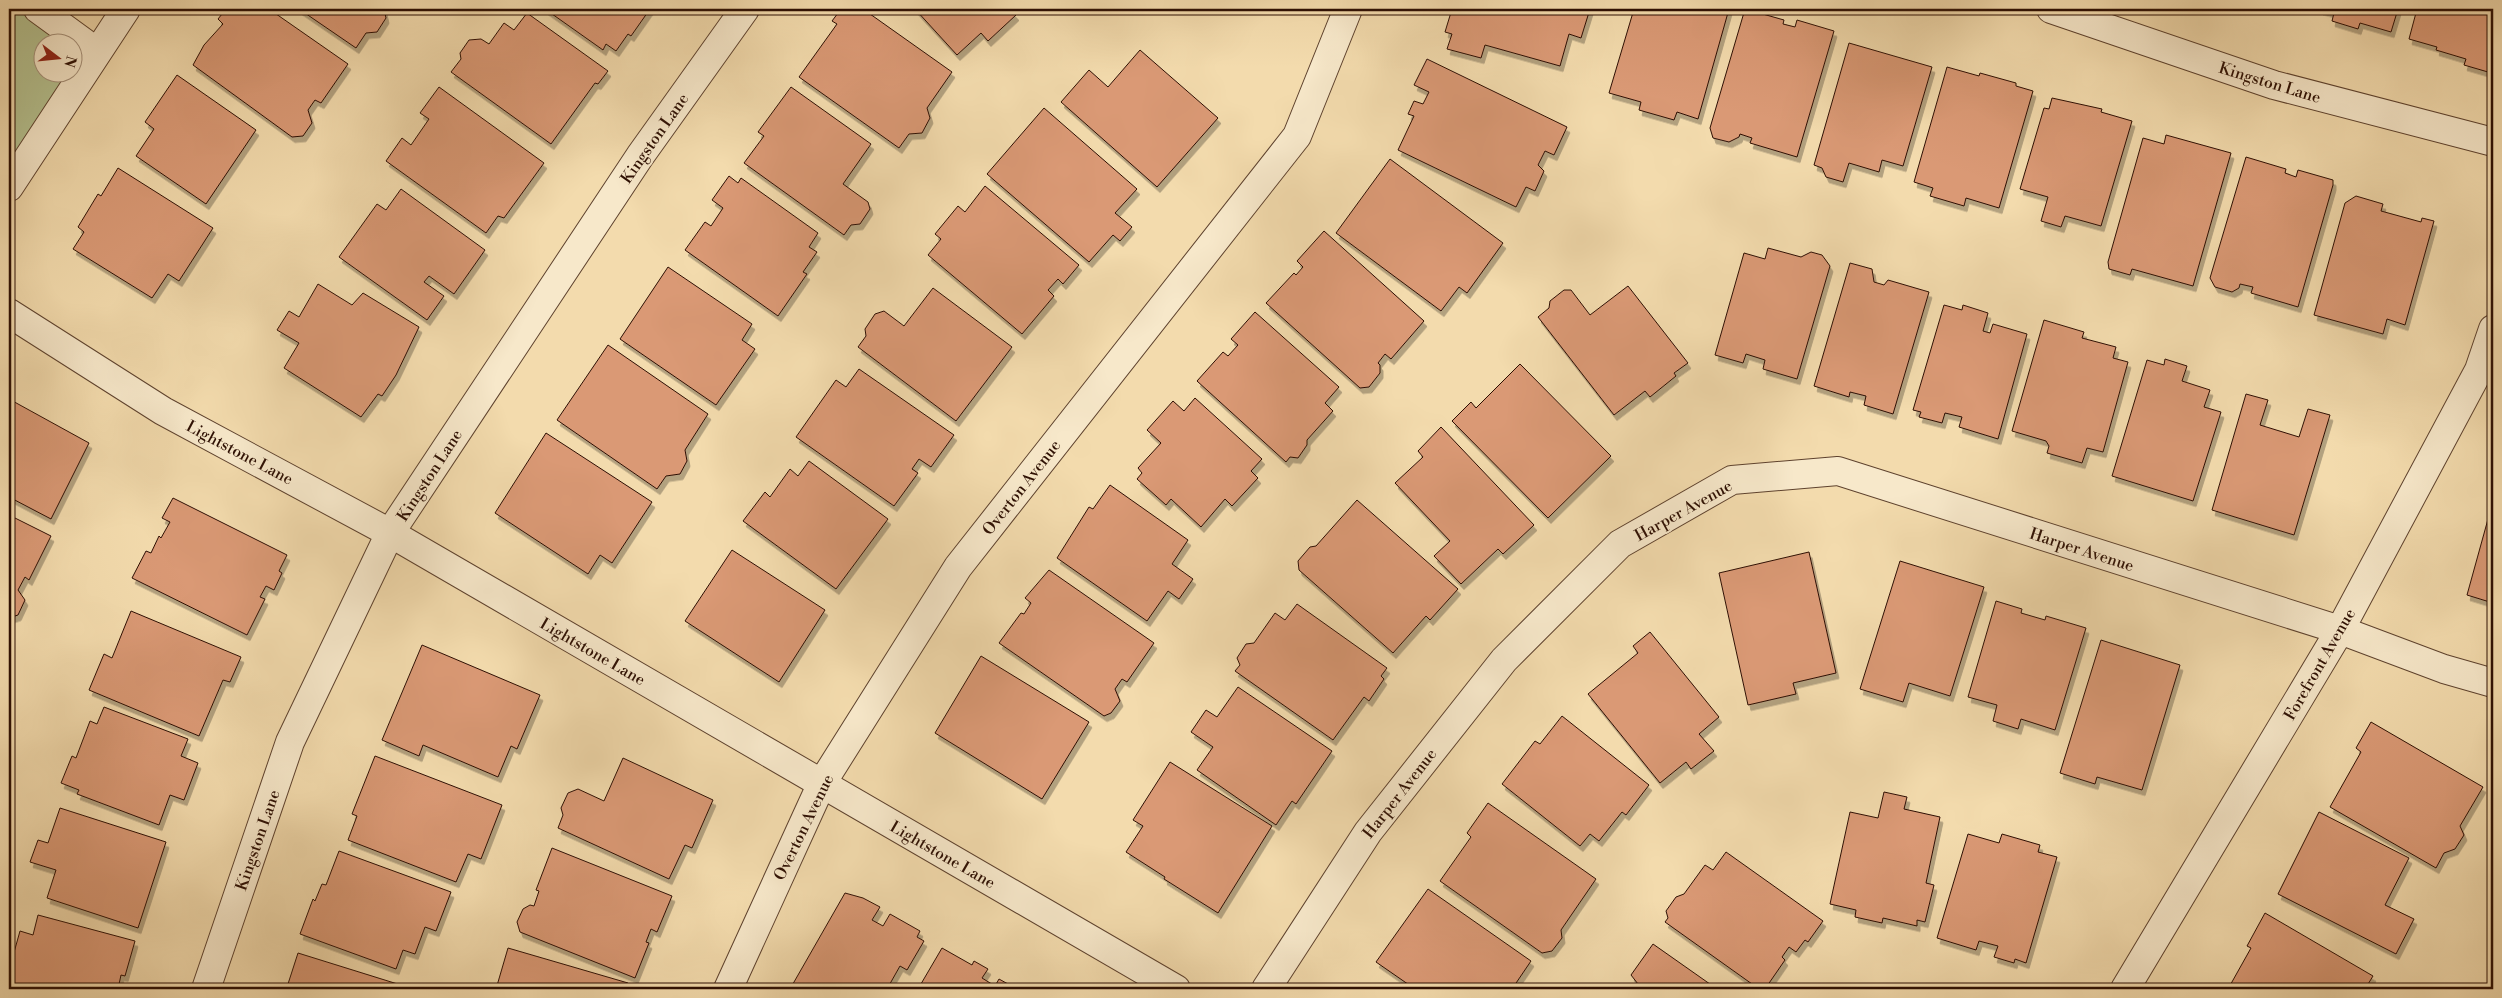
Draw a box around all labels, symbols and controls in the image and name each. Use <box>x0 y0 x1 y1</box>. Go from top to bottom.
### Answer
north arrow <box>32 32 82 82</box>
text: N <box>59 54 80 69</box>
street label: Kingston Lane <box>2216 58 2323 108</box>
street label: Kingston Lane <box>616 90 693 188</box>
street label: Lightstone Lane <box>183 416 296 489</box>
street label: Kingston Lane <box>393 426 467 525</box>
street label: Overton Avenue <box>978 436 1065 539</box>
street label: Harper Avenue <box>1631 476 1736 546</box>
street label: Harper Avenue <box>2027 524 2136 576</box>
street label: Forefront Avenue <box>2280 605 2360 724</box>
street label: Lightstone Lane <box>536 614 649 690</box>
street label: Harper Avenue <box>1358 745 1441 843</box>
street label: Overton Avenue <box>770 771 838 884</box>
street label: Kingston Lane <box>231 787 285 893</box>
street label: Lightstone Lane <box>886 817 999 893</box>

